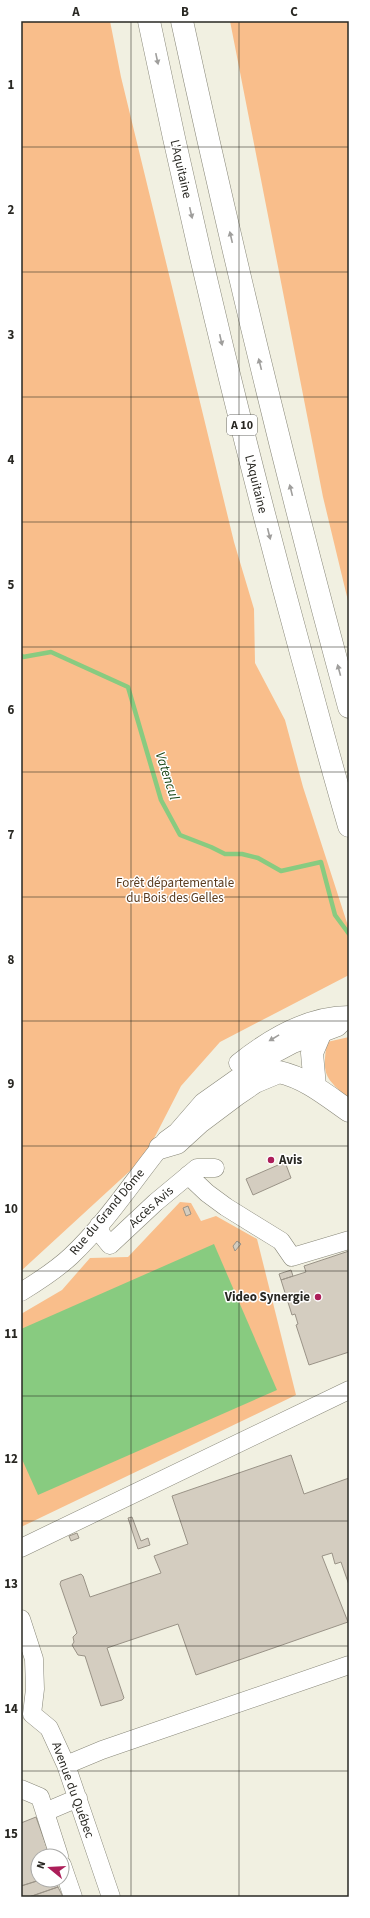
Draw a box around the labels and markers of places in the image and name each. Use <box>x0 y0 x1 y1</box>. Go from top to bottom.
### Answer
place label: Avis <box>278 1151 303 1169</box>
marker: Avis <box>266 1155 276 1165</box>
place label: Video Synergie <box>224 1288 310 1306</box>
marker: Video Synergie <box>313 1292 323 1302</box>

